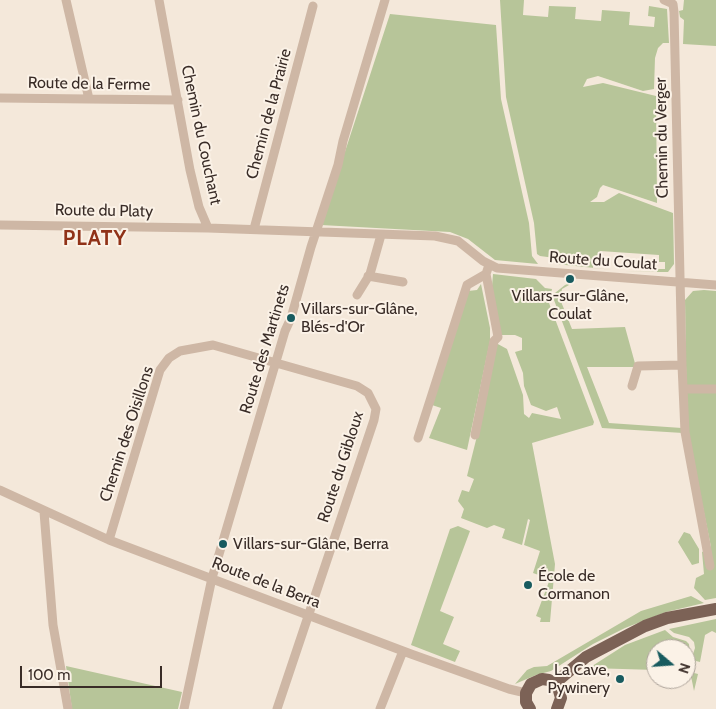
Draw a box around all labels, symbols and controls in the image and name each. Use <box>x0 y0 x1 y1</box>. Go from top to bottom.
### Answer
street label: Chemin de la Prairie <box>242 47 296 181</box>
street label: Chemin du Couchant <box>177 63 225 207</box>
street label: Route de la Ferme <box>28 73 150 95</box>
street label: Chemin du Verger <box>651 77 673 199</box>
street label: Route du Platy <box>55 201 153 221</box>
district label: PLATY <box>62 226 128 252</box>
street label: Route du Coulat <box>548 248 658 274</box>
marker: Villars-sur-Glâne, Coulat <box>564 273 576 285</box>
street label: Route des Martinets <box>236 282 294 416</box>
place label: Villars-sur-Glâne, Coulat <box>512 286 628 324</box>
place label: Villars-sur-Glâne, Blés-d'Or <box>301 299 418 337</box>
marker: Villars-sur-Glâne, Blés-d'Or <box>285 312 297 324</box>
street label: Chemin des Oisillons <box>96 364 158 504</box>
street label: Route du Gibloux <box>314 409 368 525</box>
place label: Villars-sur-Glâne, Berra <box>233 534 389 554</box>
marker: Villars-sur-Glâne, Berra <box>217 538 229 550</box>
street label: Route de la Berra <box>209 553 323 613</box>
place label: École de Cormanon <box>538 566 610 604</box>
marker: École de Cormanon <box>522 579 534 591</box>
north arrow <box>646 639 696 689</box>
scale bar <box>22 656 165 688</box>
place label: La Cave, Pywinery <box>548 660 610 698</box>
text: N <box>674 661 694 676</box>
text: 100 m <box>28 666 70 684</box>
marker: La Cave, Pywinery <box>614 673 626 685</box>

